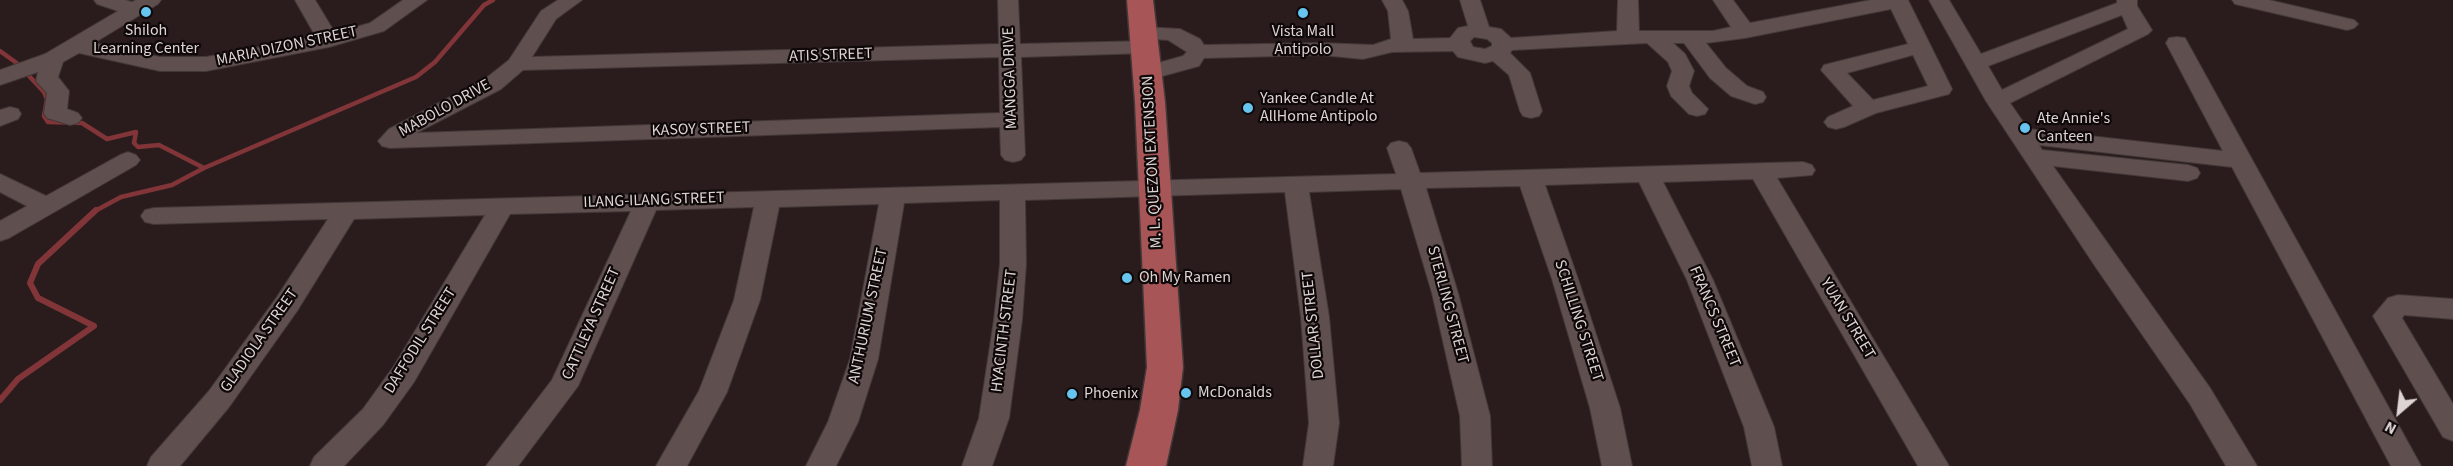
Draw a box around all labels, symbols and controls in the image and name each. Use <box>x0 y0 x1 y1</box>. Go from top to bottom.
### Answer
marker: Shiloh Learning Center <box>139 5 153 19</box>
marker: Vista Mall Antipolo <box>1296 6 1310 20</box>
place label: Shiloh Learning Center <box>93 21 199 59</box>
place label: Vista Mall Antipolo <box>1272 22 1334 60</box>
street label: MARIA DIZON STREET <box>215 23 359 71</box>
street label: MANGGA DRIVE <box>1000 27 1022 129</box>
street label: ATIS STREET <box>789 45 873 67</box>
street label: M. L. QUEZON EXTENSION <box>1139 75 1167 249</box>
street label: MABOLO DRIVE <box>396 76 494 142</box>
place label: Yankee Candle At AllHome Antipolo <box>1260 89 1377 127</box>
marker: Yankee Candle At AllHome Antipolo <box>1241 101 1255 115</box>
place label: Ate Annie's Canteen <box>2037 109 2110 147</box>
street label: KASOY STREET <box>651 119 751 141</box>
marker: Ate Annie's Canteen <box>2018 121 2032 135</box>
street label: ILANG-ILANG STREET <box>583 189 725 213</box>
street label: STERLING STREET <box>1422 244 1472 366</box>
street label: ANTHURIUM STREET <box>845 246 893 386</box>
street label: SCHILLING STREET <box>1549 258 1607 384</box>
street label: FRANCS STREET <box>1684 264 1744 370</box>
street label: CATTLEYA STREET <box>559 265 625 383</box>
street label: HYACINTH STREET <box>988 268 1022 394</box>
place label: Oh My Ramen <box>1139 268 1231 288</box>
street label: DOLLAR STREET <box>1299 270 1329 380</box>
marker: Oh My Ramen <box>1120 271 1134 285</box>
street label: YUAN STREET <box>1815 275 1879 363</box>
street label: GLADIOLA STREET <box>217 285 303 397</box>
street label: DAFFODIL STREET <box>381 285 461 397</box>
north arrow <box>2369 382 2429 442</box>
place label: McDonalds <box>1198 383 1272 403</box>
place label: Phoenix <box>1084 384 1138 404</box>
marker: McDonalds <box>1179 386 1193 400</box>
marker: Phoenix <box>1065 387 1079 401</box>
text: N <box>2381 416 2400 440</box>

